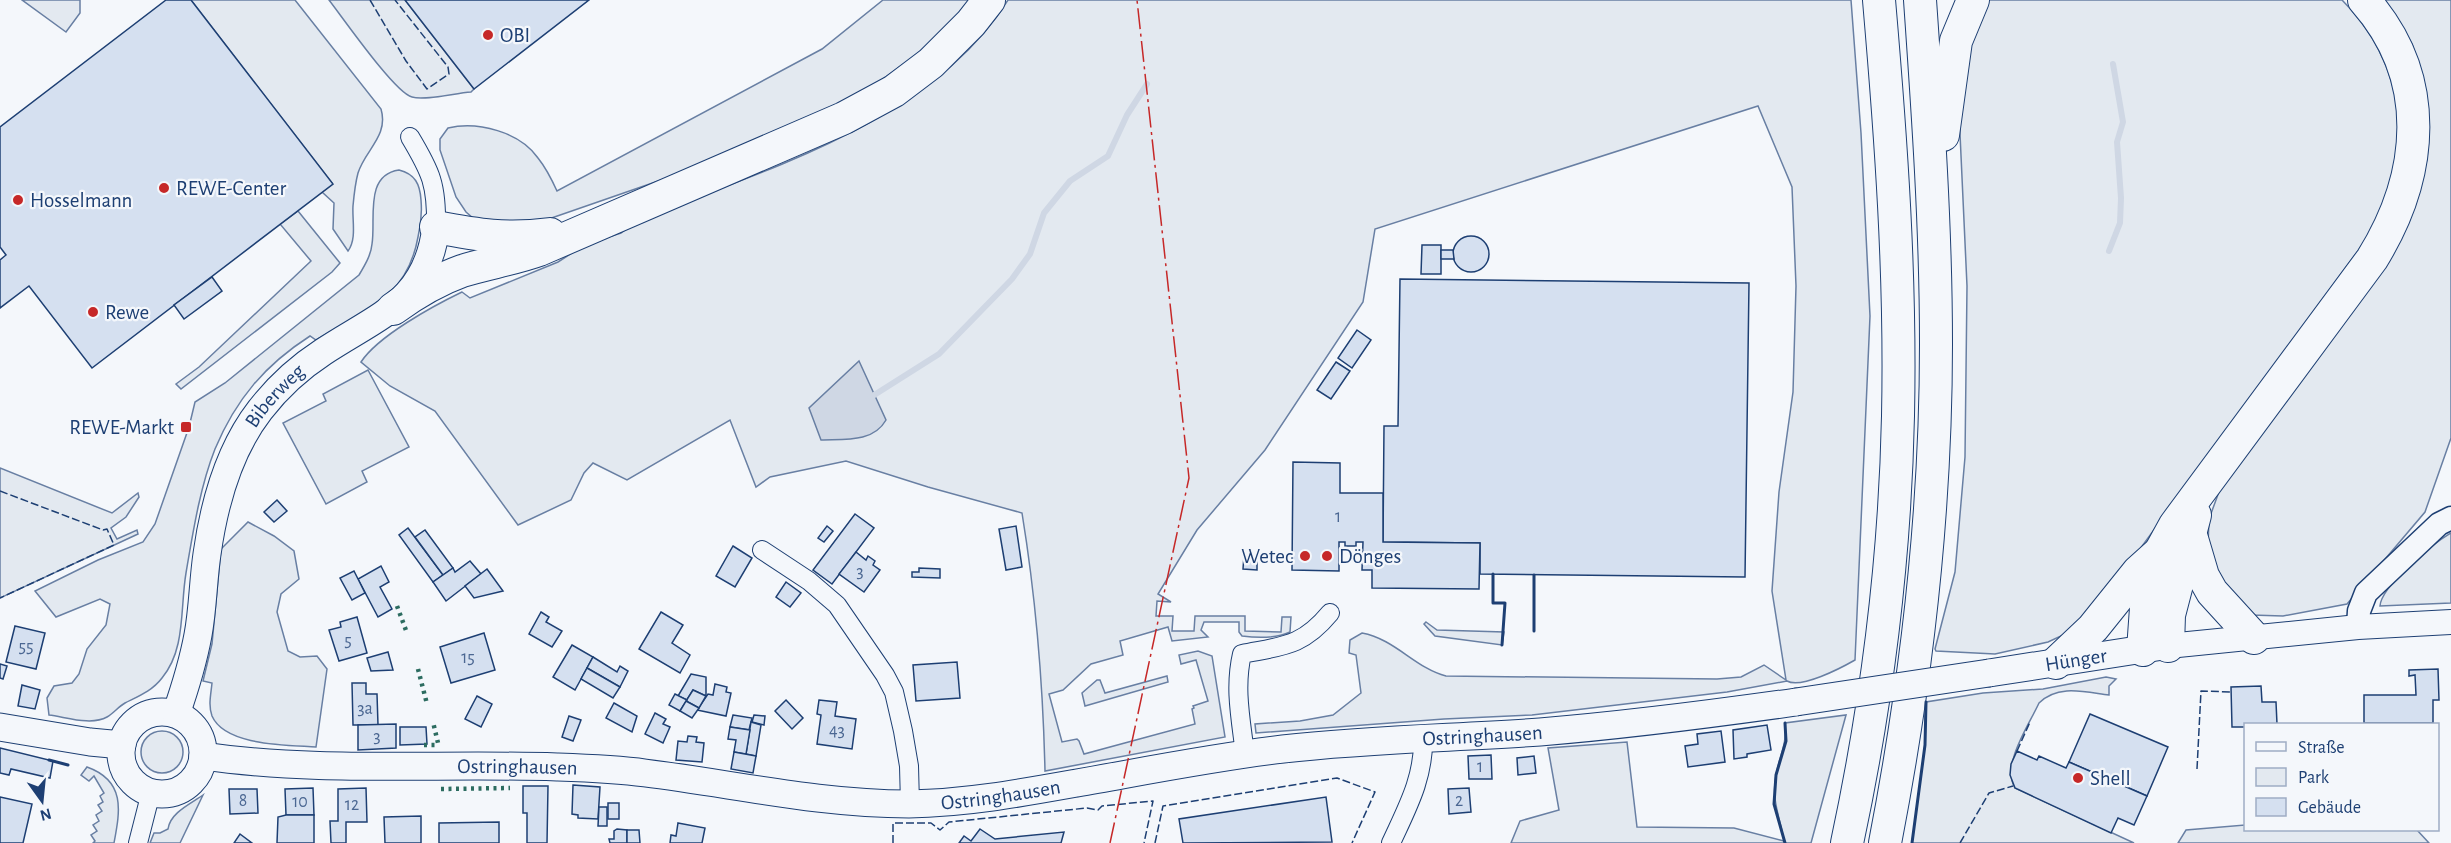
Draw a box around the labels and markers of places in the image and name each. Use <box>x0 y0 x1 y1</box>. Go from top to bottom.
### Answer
place label: OBI <box>500 25 530 46</box>
marker: OBI <box>481 28 495 42</box>
place label: REWE-Center <box>176 178 287 199</box>
marker: REWE-Center <box>157 181 171 195</box>
place label: Hosselmann <box>30 190 132 211</box>
marker: Hosselmann <box>11 193 25 207</box>
place label: Rewe <box>105 302 149 323</box>
marker: Rewe <box>86 305 100 319</box>
place label: REWE-Markt <box>69 417 174 438</box>
marker: REWE-Markt <box>179 420 193 434</box>
place label: Wetec <box>1241 546 1293 567</box>
place label: Dönges <box>1339 546 1401 567</box>
marker: Wetec <box>1298 549 1312 563</box>
marker: Dönges <box>1320 549 1334 563</box>
place label: Shell <box>2090 768 2131 789</box>
marker: Shell <box>2071 771 2085 785</box>

